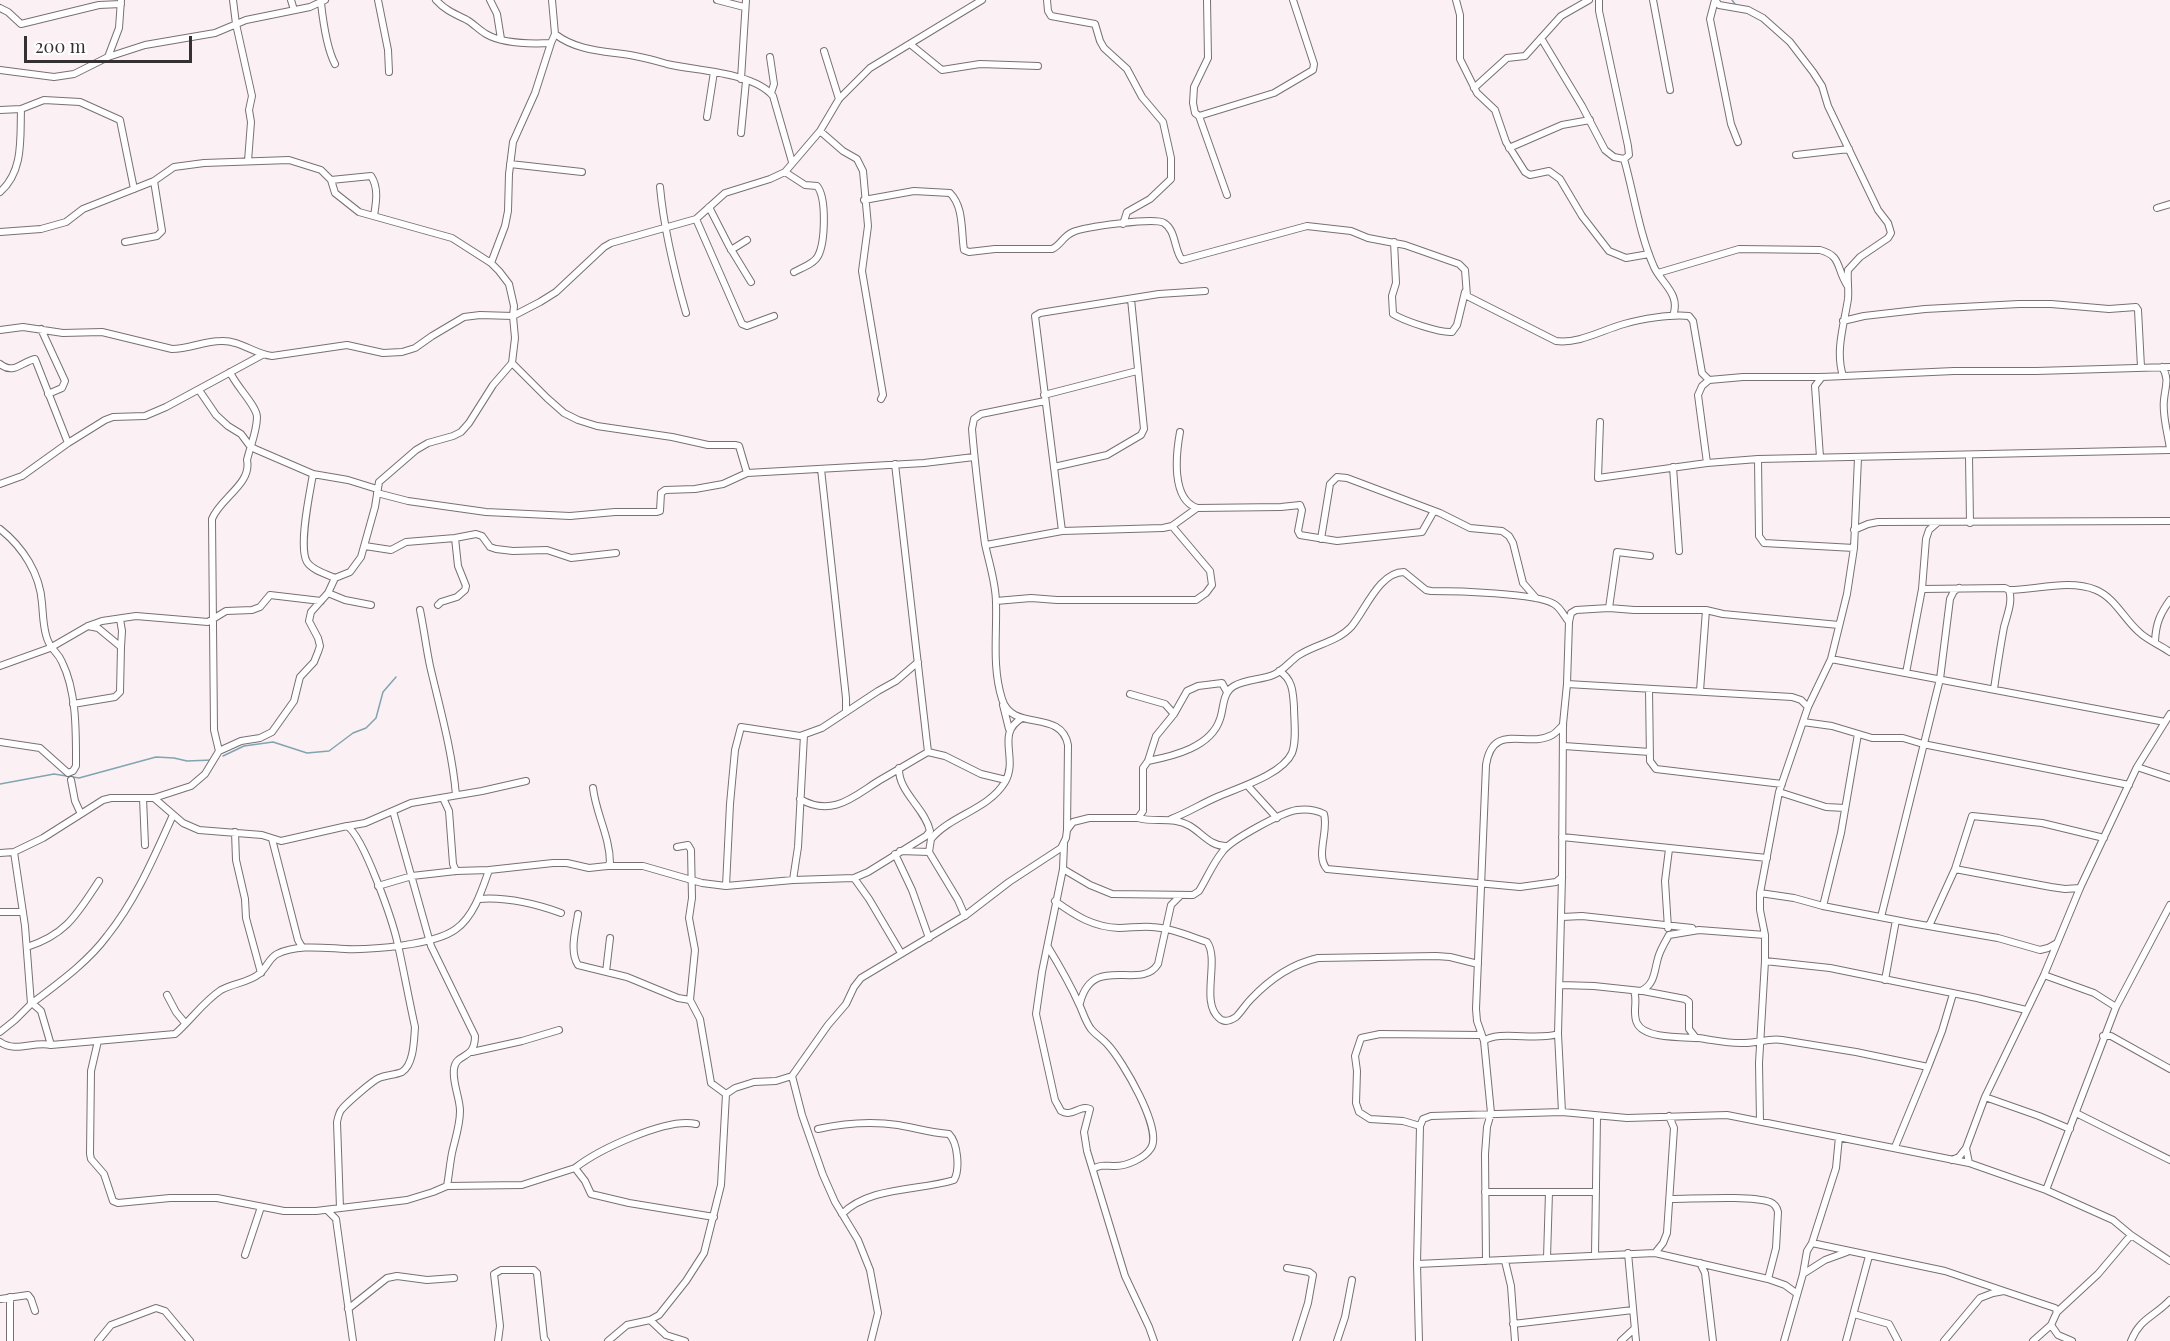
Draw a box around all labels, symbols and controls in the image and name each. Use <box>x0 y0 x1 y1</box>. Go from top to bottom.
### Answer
scale bar <box>27 24 195 62</box>
text: 200 m <box>35 34 86 58</box>

